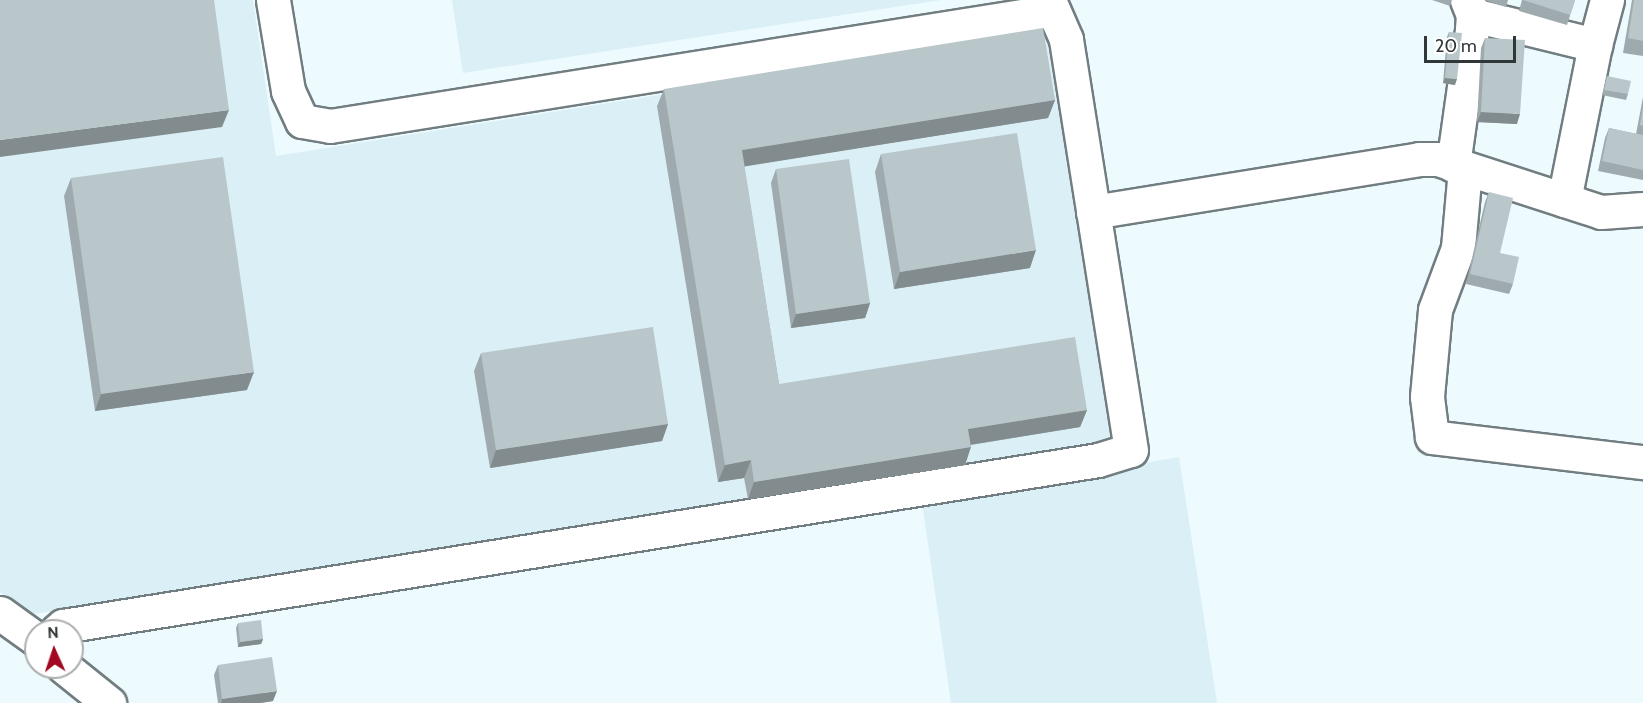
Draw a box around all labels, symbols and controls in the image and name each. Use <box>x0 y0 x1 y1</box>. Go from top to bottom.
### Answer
scale bar <box>1427 24 1518 62</box>
text: 20 m <box>1435 35 1477 57</box>
north arrow <box>24 619 84 679</box>
text: N <box>47 623 59 642</box>

